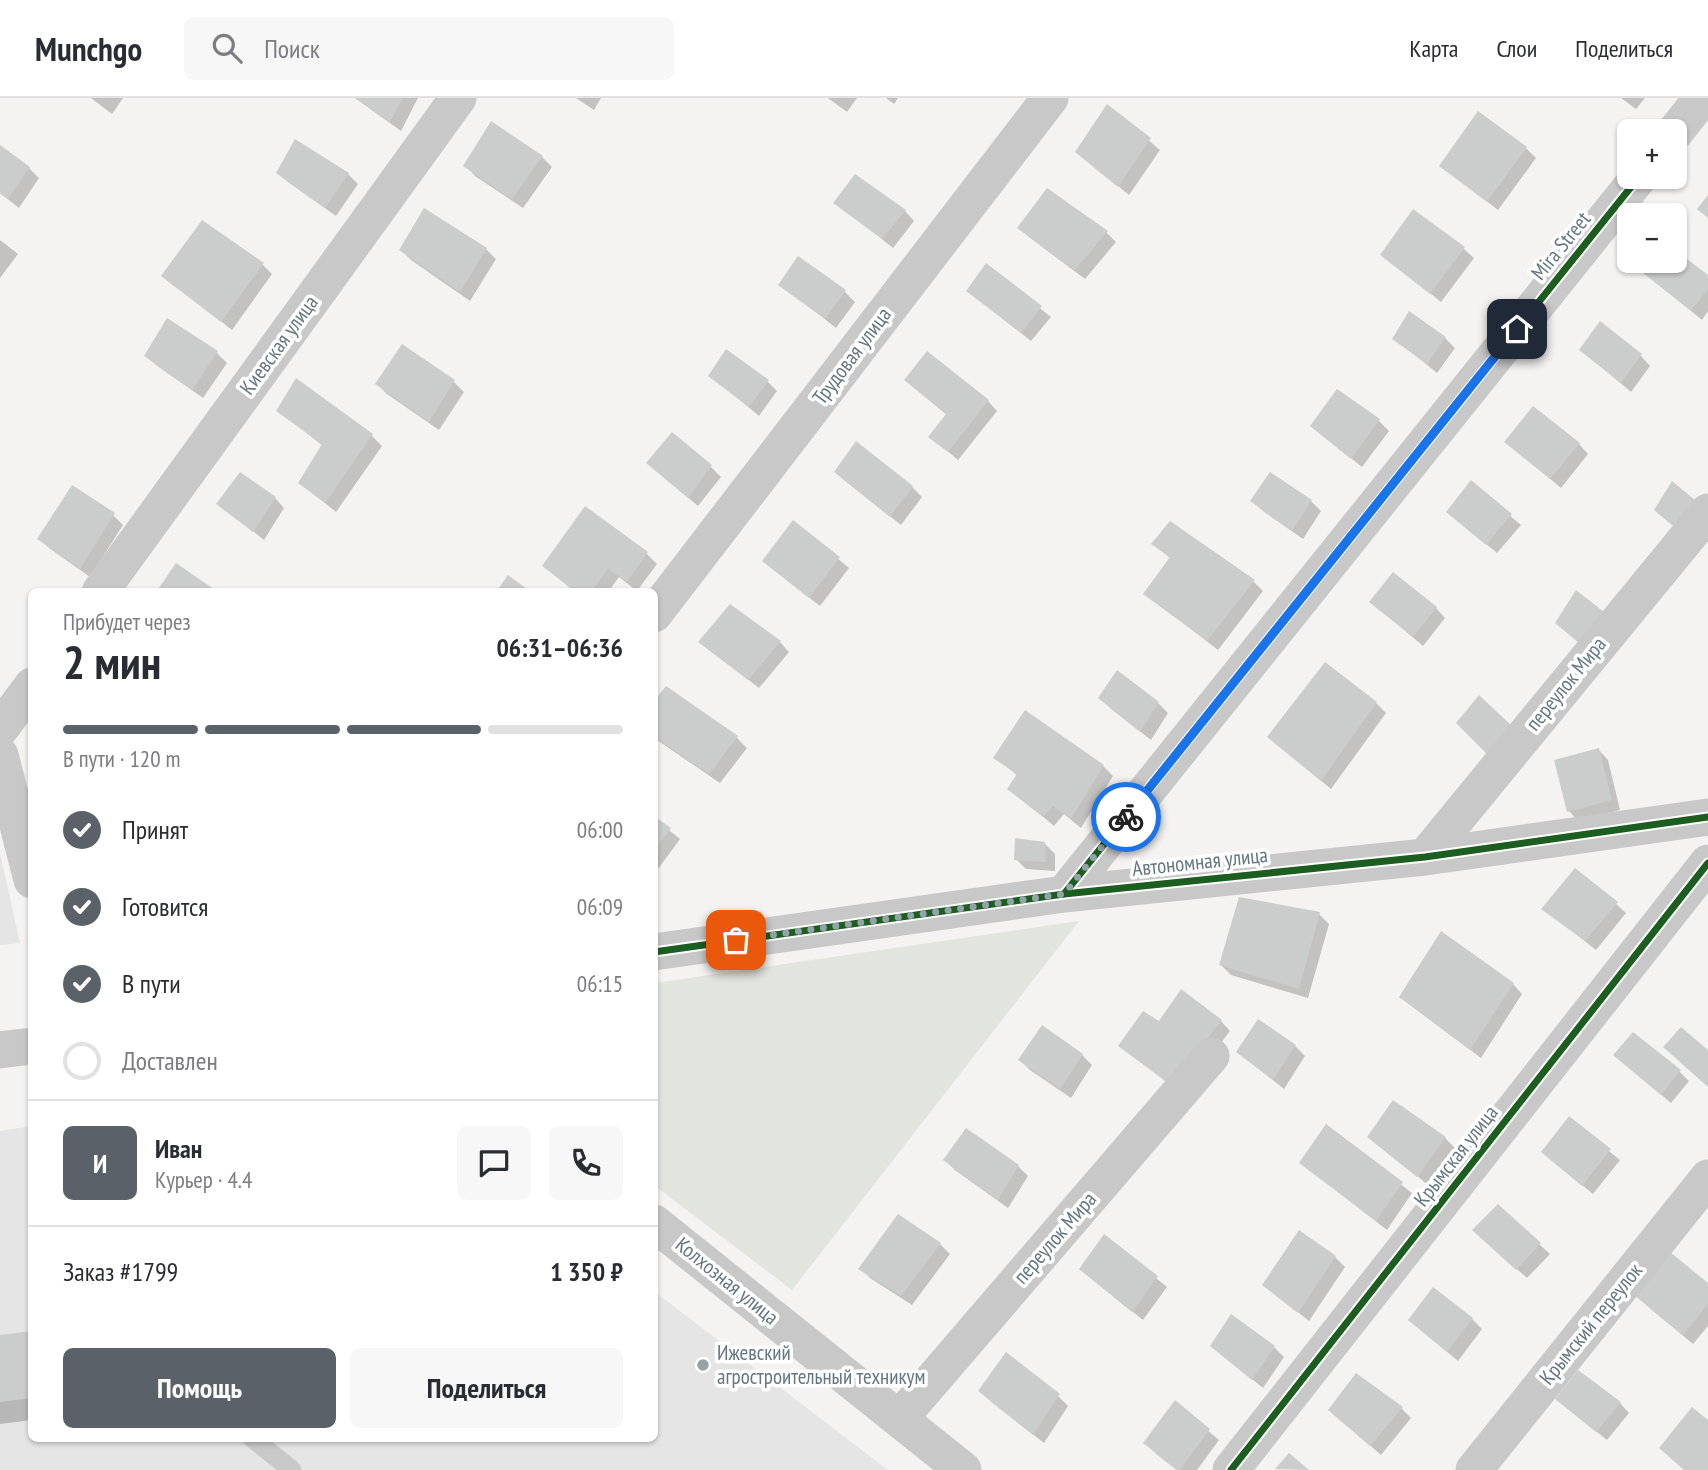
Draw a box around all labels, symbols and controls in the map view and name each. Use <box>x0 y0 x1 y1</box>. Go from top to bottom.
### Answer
search box <box>184 17 674 80</box>
text: Munchgo <box>35 27 142 70</box>
icon: search <box>208 29 246 67</box>
text: Поиск <box>264 32 320 65</box>
text: Карта <box>1410 33 1458 64</box>
text: Слои <box>1496 33 1537 64</box>
text: Поделиться <box>1575 33 1673 64</box>
map controls <box>1617 119 1687 273</box>
button: + <box>1617 119 1687 189</box>
button: − <box>1617 203 1687 273</box>
street label: Mira Street <box>1525 206 1596 285</box>
street label: Киевская улица <box>234 290 324 400</box>
pin <box>1487 299 1547 359</box>
street label: Трудовая улица <box>806 302 897 410</box>
icon: home <box>1498 310 1536 348</box>
text: Прибудет через <box>63 607 191 636</box>
text: 06:31–06:36 <box>496 631 623 664</box>
street label: переулок Мира <box>1520 631 1612 736</box>
text: 2 мин <box>63 632 161 692</box>
text: В пути · 120 m <box>63 744 180 773</box>
courier <box>1091 782 1161 852</box>
icon: bike <box>1107 798 1145 836</box>
icon: check <box>63 811 101 849</box>
text: Принят <box>122 813 188 846</box>
text: 06:00 <box>577 815 623 844</box>
street label: Автономная улица <box>1131 841 1269 882</box>
icon: check <box>63 888 101 926</box>
text: Готовится <box>122 890 208 923</box>
text: 06:09 <box>577 892 623 921</box>
pin <box>706 910 766 970</box>
icon: bag <box>717 921 755 959</box>
icon: check <box>63 965 101 1003</box>
text: В пути <box>122 967 181 1000</box>
text: 06:15 <box>577 969 623 998</box>
text: Доставлен <box>122 1044 218 1077</box>
street label: Крымская улица <box>1408 1100 1504 1212</box>
button: chat <box>457 1126 531 1200</box>
button: phone <box>549 1126 623 1200</box>
text: Иван <box>155 1132 202 1165</box>
text: И <box>93 1147 107 1180</box>
text: Курьер · 4.4 <box>155 1165 252 1194</box>
street label: переулок Мира <box>1007 1186 1102 1289</box>
street label: Колхозная улица <box>670 1231 784 1330</box>
text: Заказ #1799 <box>63 1255 178 1288</box>
text: 1 350 ₽ <box>550 1255 623 1288</box>
street label: Крымский переулок <box>1533 1257 1648 1390</box>
place label: Ижевский агростроительный техникум <box>717 1339 925 1390</box>
button: Помощь <box>63 1348 336 1428</box>
button: Поделиться <box>350 1348 623 1428</box>
marker: Ижевский агростроительный техникум <box>695 1357 711 1373</box>

